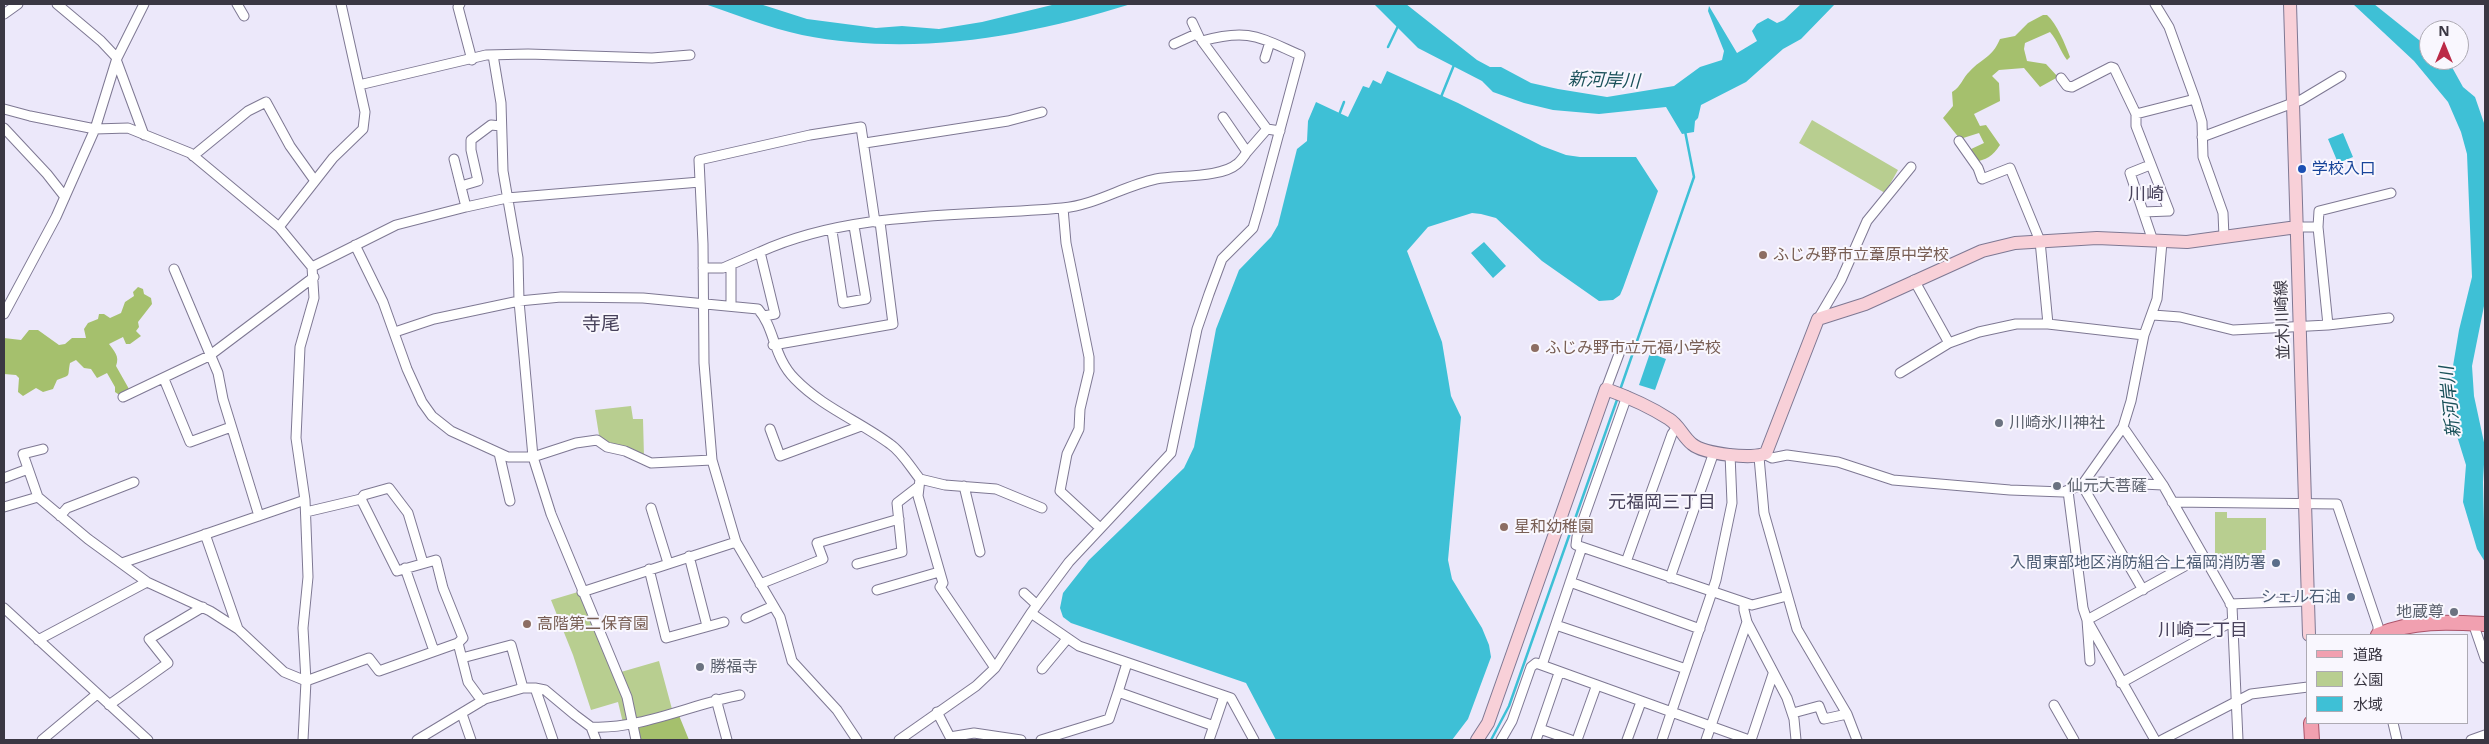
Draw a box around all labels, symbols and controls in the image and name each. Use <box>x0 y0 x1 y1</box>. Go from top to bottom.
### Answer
north arrow <box>2419 20 2469 70</box>
text: N <box>2438 21 2450 40</box>
water label: 新河岸川 <box>1568 69 1640 93</box>
place label: 学校入口 <box>2312 159 2376 179</box>
marker: 学校入口 <box>2296 163 2308 175</box>
district label: 川崎 <box>2128 184 2164 206</box>
place label: ふじみ野市立葦原中学校 <box>1773 245 1949 265</box>
marker: ふじみ野市立葦原中学校 <box>1757 249 1769 261</box>
street label: 並木川崎線 <box>2272 280 2294 360</box>
district label: 寺尾 <box>582 314 620 336</box>
place label: ふじみ野市立元福小学校 <box>1545 338 1721 358</box>
marker: ふじみ野市立元福小学校 <box>1529 342 1541 354</box>
water label: 新河岸川 <box>2436 365 2466 439</box>
place label: 川崎氷川神社 <box>2009 413 2105 433</box>
marker: 川崎氷川神社 <box>1993 417 2005 429</box>
place label: 仙元大菩薩 <box>2067 476 2147 496</box>
marker: 仙元大菩薩 <box>2051 480 2063 492</box>
district label: 元福岡三丁目 <box>1608 492 1716 514</box>
place label: 星和幼稚園 <box>1514 517 1594 537</box>
marker: 星和幼稚園 <box>1498 521 1510 533</box>
place label: 入間東部地区消防組合上福岡消防署 <box>2010 553 2266 573</box>
marker: 入間東部地区消防組合上福岡消防署 <box>2270 557 2282 569</box>
place label: シェル石油 <box>2261 587 2341 607</box>
marker: シェル石油 <box>2345 591 2357 603</box>
place label: 地蔵尊 <box>2396 602 2444 622</box>
marker: 地蔵尊 <box>2448 606 2460 618</box>
place label: 高階第二保育園 <box>537 614 649 634</box>
marker: 高階第二保育園 <box>521 618 533 630</box>
district label: 川崎二丁目 <box>2158 620 2248 642</box>
legend <box>2306 634 2469 724</box>
text: 道路 <box>2353 644 2383 664</box>
place label: 勝福寺 <box>710 657 758 677</box>
marker: 勝福寺 <box>694 661 706 673</box>
text: 公園 <box>2353 669 2383 689</box>
text: 水域 <box>2353 694 2383 714</box>

